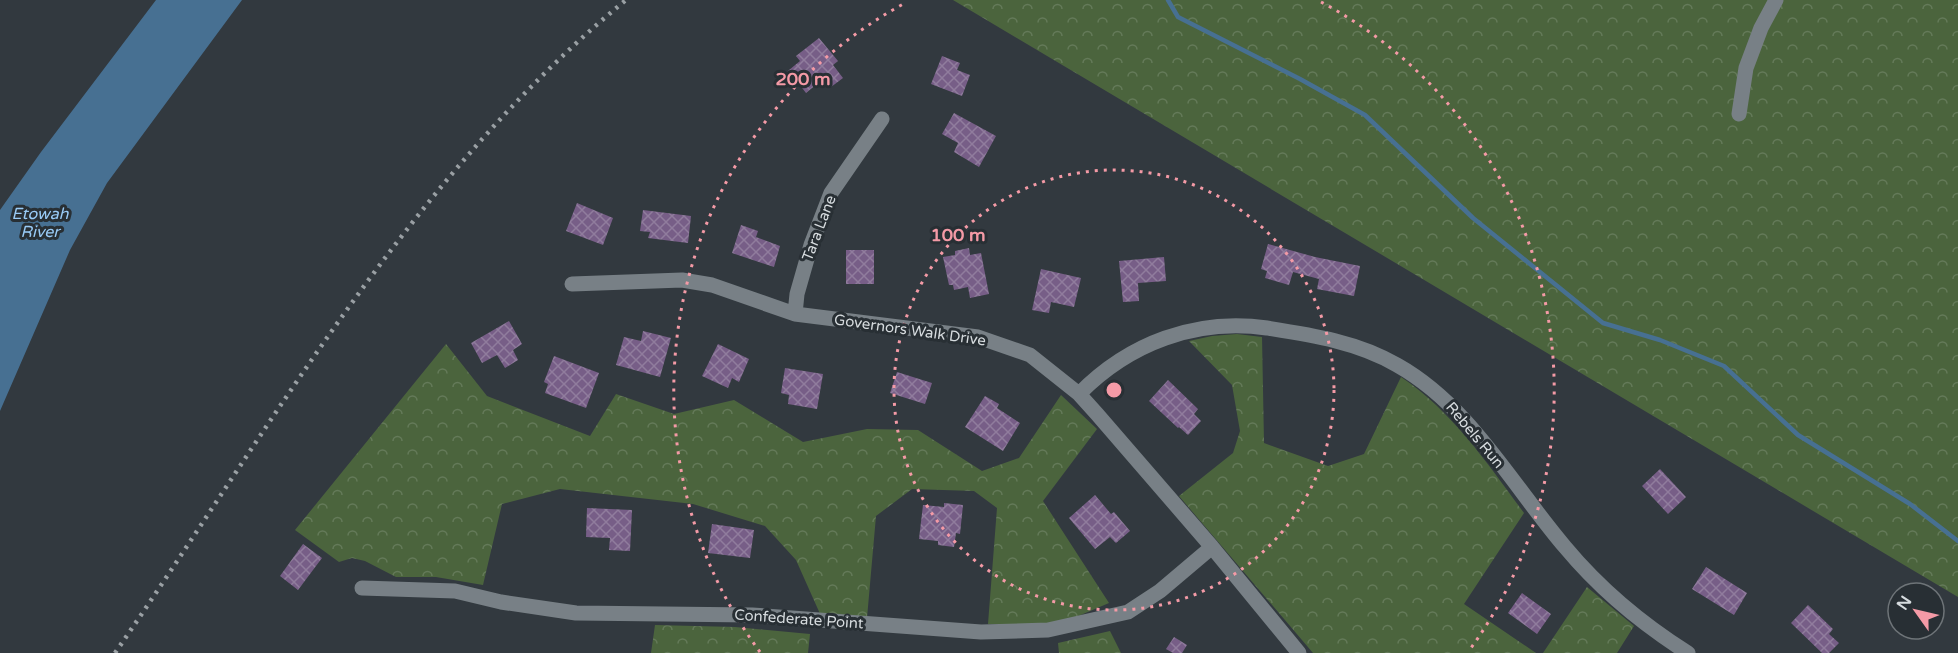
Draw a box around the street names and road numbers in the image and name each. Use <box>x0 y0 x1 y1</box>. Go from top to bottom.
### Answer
street label: Tara Lane <box>798 193 840 263</box>
street label: Governors Walk Drive <box>833 310 987 350</box>
street label: Rebels Run <box>1442 398 1508 472</box>
street label: Confederate Point <box>734 606 864 633</box>

